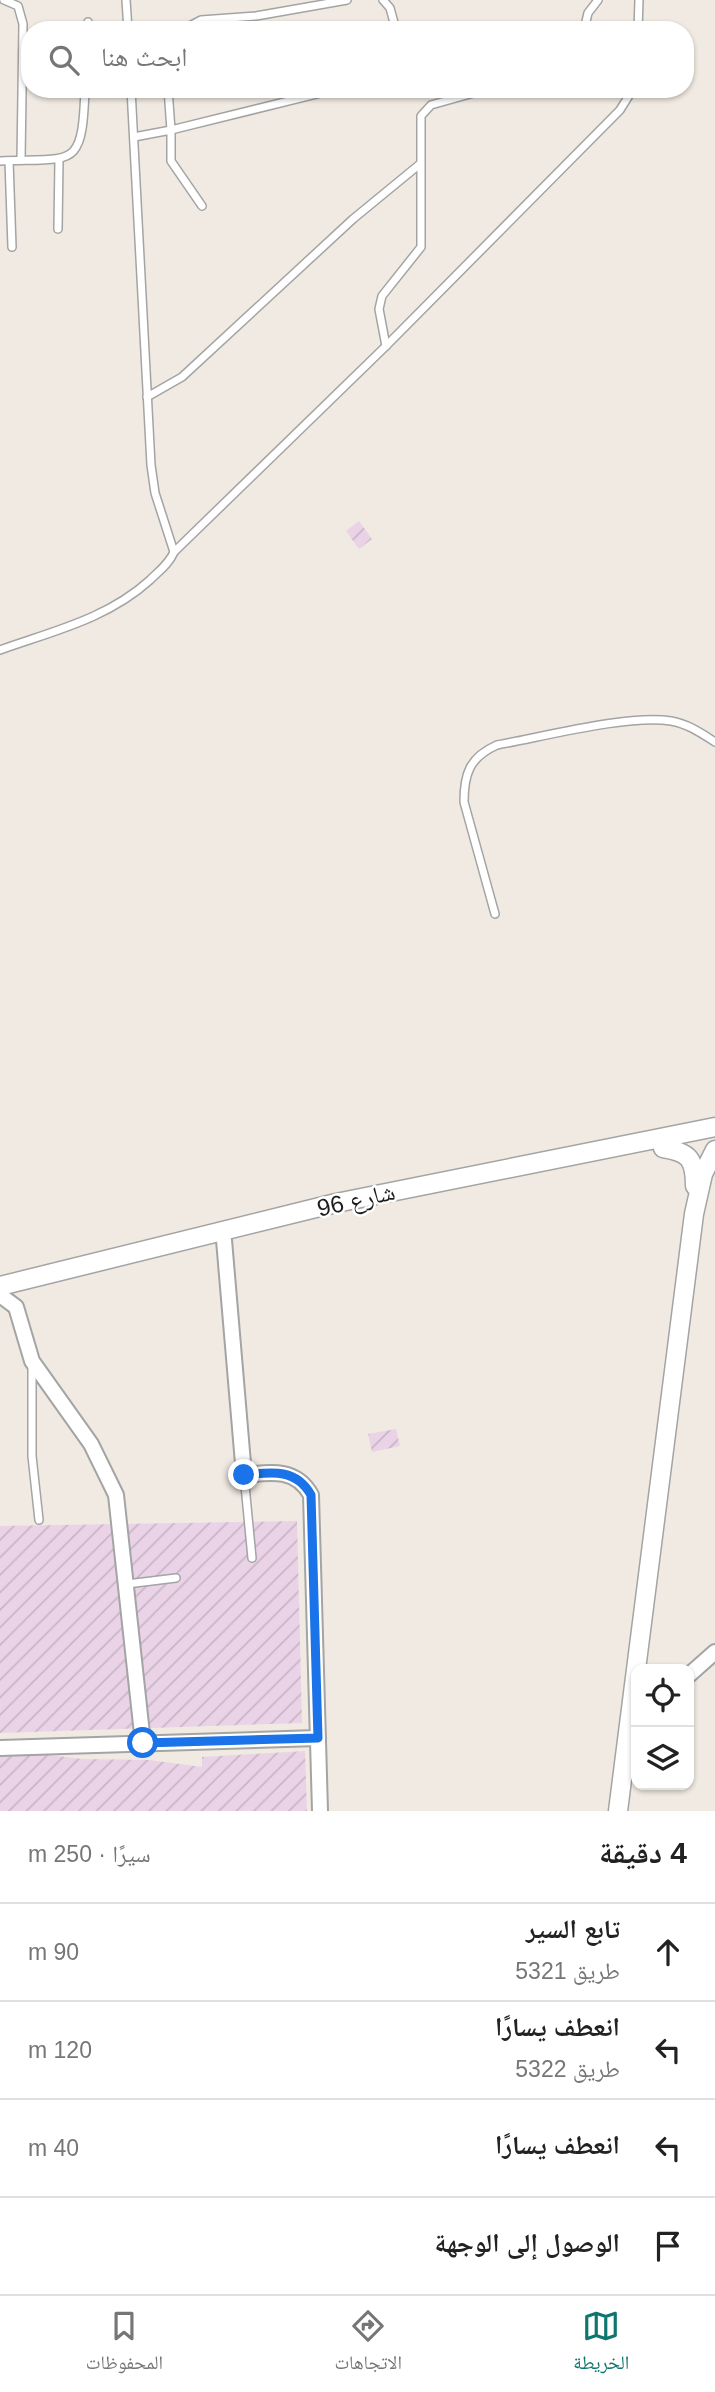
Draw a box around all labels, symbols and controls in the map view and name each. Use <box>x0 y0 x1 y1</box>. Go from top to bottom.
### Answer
search box <box>21 21 694 98</box>
icon: search <box>45 41 83 79</box>
text: ابحث هنا <box>101 42 188 72</box>
street label: شارع 96 <box>314 1177 398 1224</box>
route end <box>228 1459 259 1490</box>
map controls <box>631 1664 694 1790</box>
button: locate <box>631 1664 694 1727</box>
route start <box>127 1727 158 1758</box>
button: layers <box>631 1727 694 1790</box>
text: 4 دقيقة <box>599 1836 687 1869</box>
text: سيرًا · 250 m <box>28 1841 151 1867</box>
text: تابع السير <box>526 1914 620 1944</box>
icon: ahead <box>649 1933 687 1971</box>
text: 90 m <box>28 1939 79 1965</box>
text: طريق 5321 <box>515 1958 620 1984</box>
text: انعطف يسارًا <box>495 2012 620 2042</box>
icon: left <box>649 2031 687 2069</box>
text: 120 m <box>28 2037 92 2063</box>
text: طريق 5322 <box>515 2056 620 2082</box>
icon: left <box>649 2129 687 2167</box>
text: انعطف يسارًا <box>495 2130 620 2160</box>
text: 40 m <box>28 2135 79 2161</box>
icon: arrive <box>649 2227 687 2265</box>
text: الوصول إلى الوجهة <box>435 2228 620 2258</box>
tab: المحفوظات <box>86 2307 163 2381</box>
tab: الاتجاهات <box>334 2307 402 2381</box>
tab: الخريطة <box>573 2307 629 2381</box>

